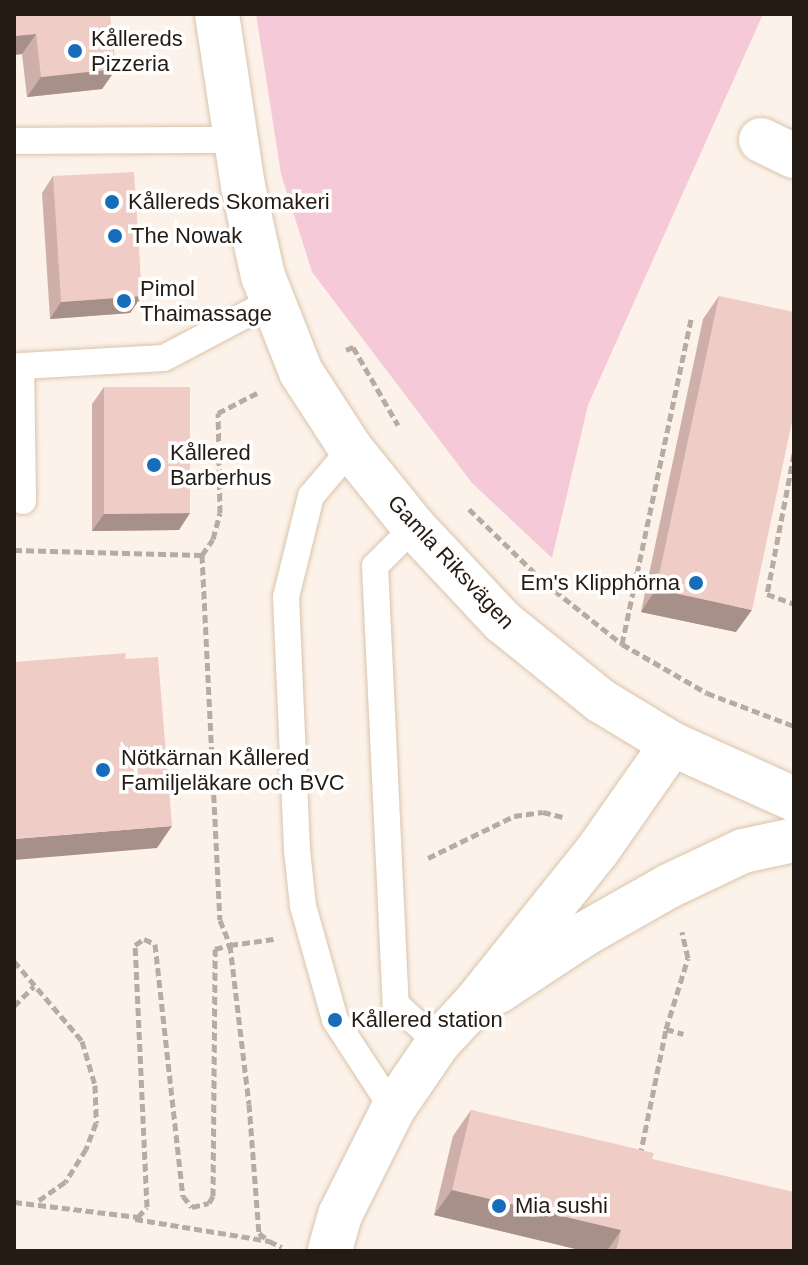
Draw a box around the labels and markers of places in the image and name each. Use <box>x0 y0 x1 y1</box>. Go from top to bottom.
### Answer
place label: Kållereds Pizzeria <box>91 25 183 76</box>
marker: Kållereds Pizzeria <box>66 42 84 60</box>
place label: Kållereds Skomakeri <box>128 189 330 215</box>
marker: Kållereds Skomakeri <box>103 193 121 211</box>
place label: The Nowak <box>131 223 242 249</box>
marker: The Nowak <box>106 227 124 245</box>
place label: Pimol Thaimassage <box>140 275 272 326</box>
marker: Pimol Thaimassage <box>115 292 133 310</box>
place label: Kållered Barberhus <box>170 439 272 490</box>
marker: Kållered Barberhus <box>145 456 163 474</box>
place label: Em's Klipphörna <box>520 570 680 596</box>
marker: Em's Klipphörna <box>687 574 705 592</box>
place label: Nötkärnan Kållered Familjeläkare och BVC <box>121 744 345 796</box>
marker: Nötkärnan Kållered Familjeläkare och BVC <box>92 759 114 781</box>
place label: Kållered station <box>351 1007 503 1033</box>
marker: Kållered station <box>326 1011 344 1029</box>
place label: Mia sushi <box>515 1193 608 1219</box>
marker: Mia sushi <box>490 1197 508 1215</box>

